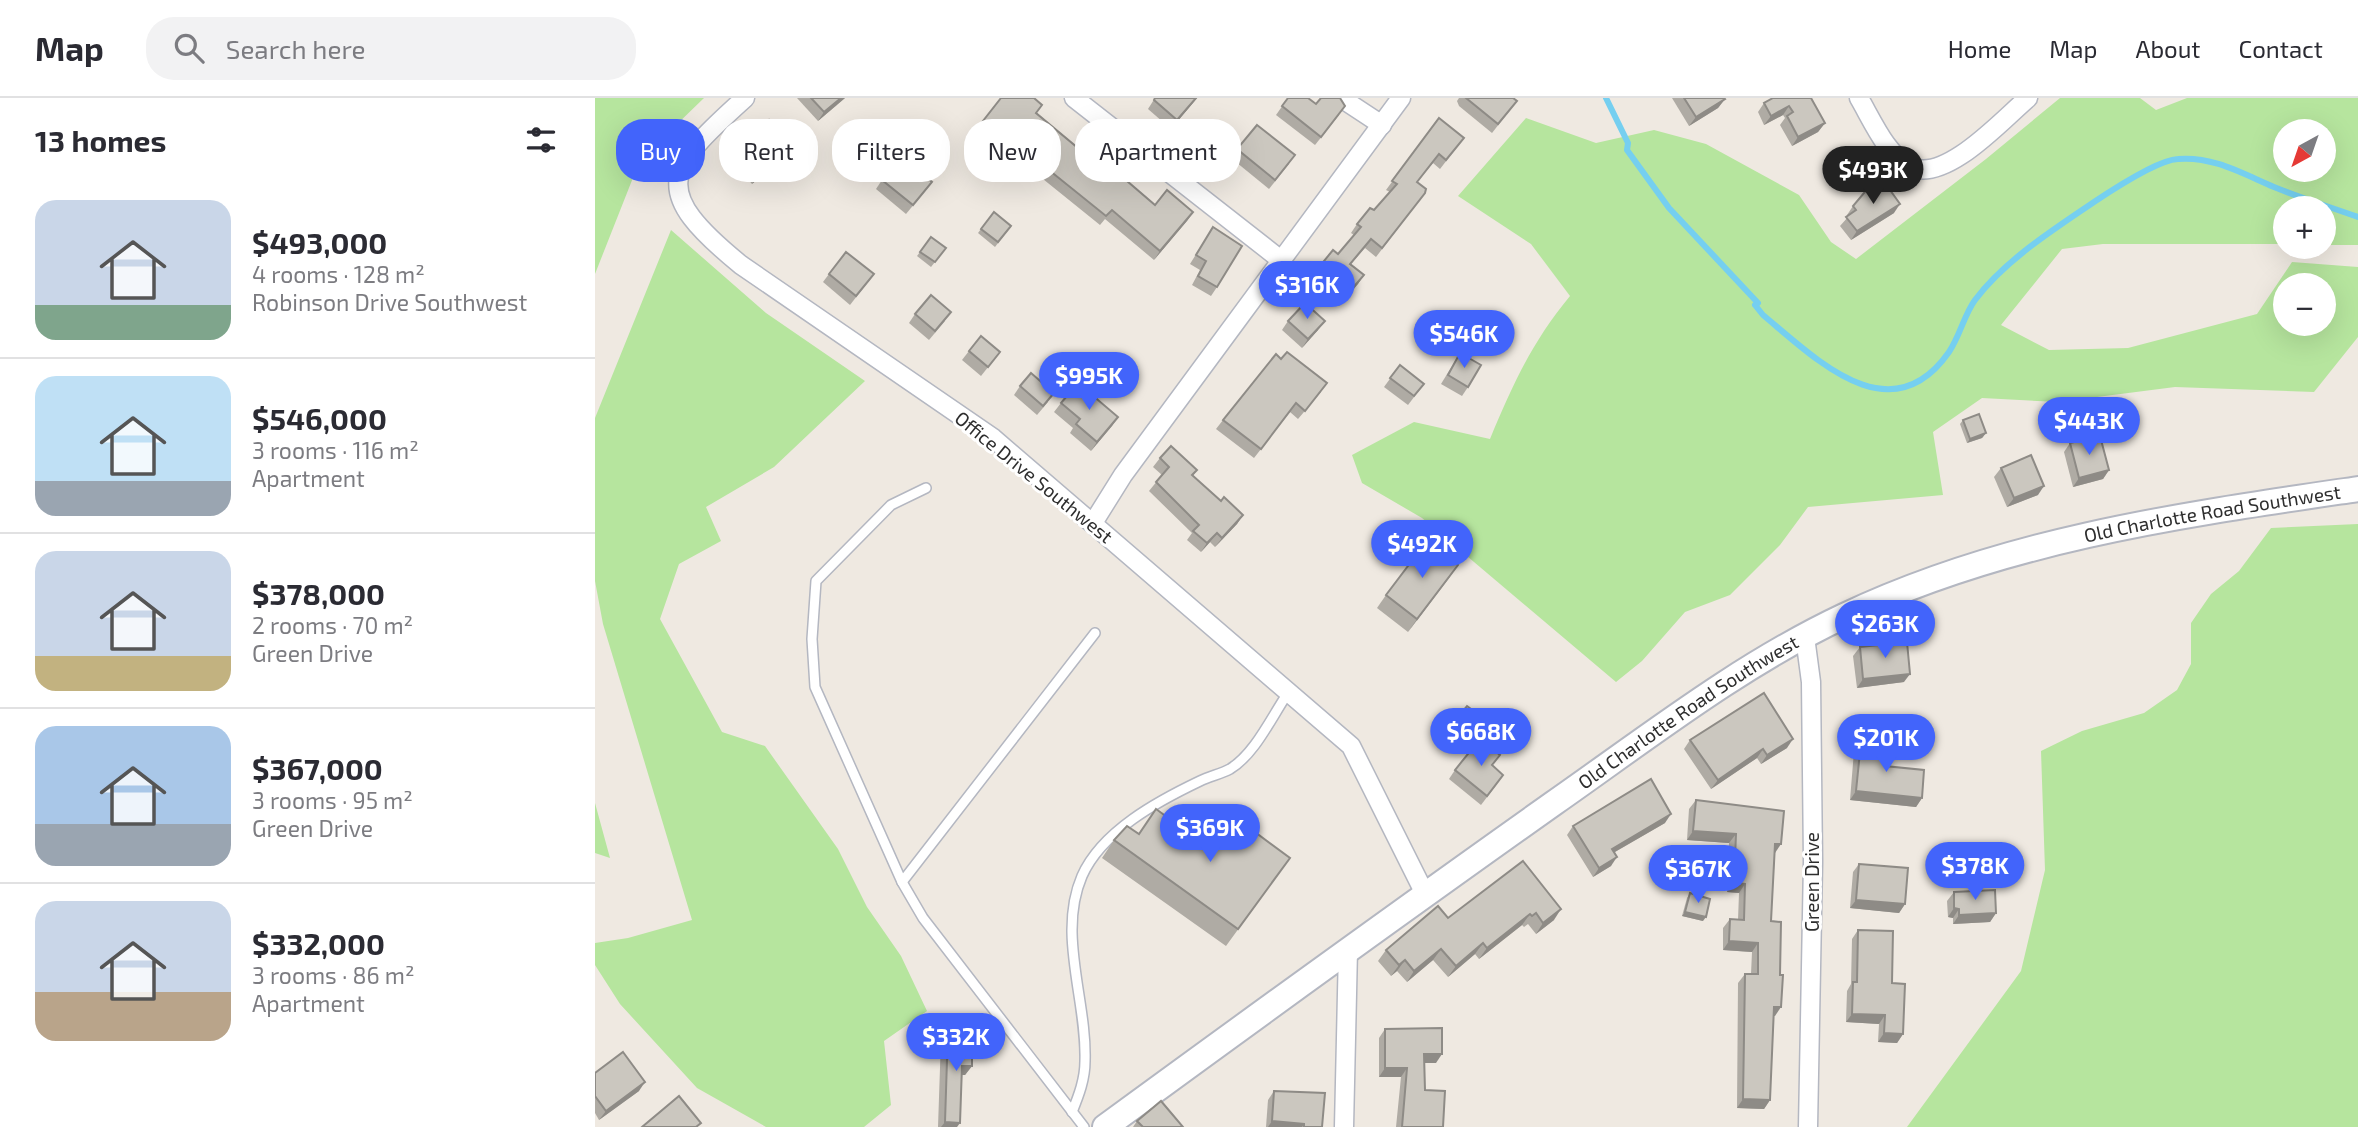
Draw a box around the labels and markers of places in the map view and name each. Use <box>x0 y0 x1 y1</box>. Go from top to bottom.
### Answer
pin: $493K <box>1824 146 1922 206</box>
pin: $316K <box>1258 262 1356 321</box>
pin: $546K <box>1415 310 1513 370</box>
pin: $995K <box>1040 352 1138 412</box>
pin: $443K <box>2040 398 2138 457</box>
pin: $492K <box>1373 520 1471 580</box>
pin: $263K <box>1836 601 1934 660</box>
pin: $668K <box>1432 708 1530 768</box>
pin: $201K <box>1837 714 1935 774</box>
pin: $369K <box>1161 804 1259 864</box>
pin: $378K <box>1926 842 2024 902</box>
pin: $367K <box>1649 846 1747 905</box>
pin: $332K <box>907 1014 1005 1073</box>

